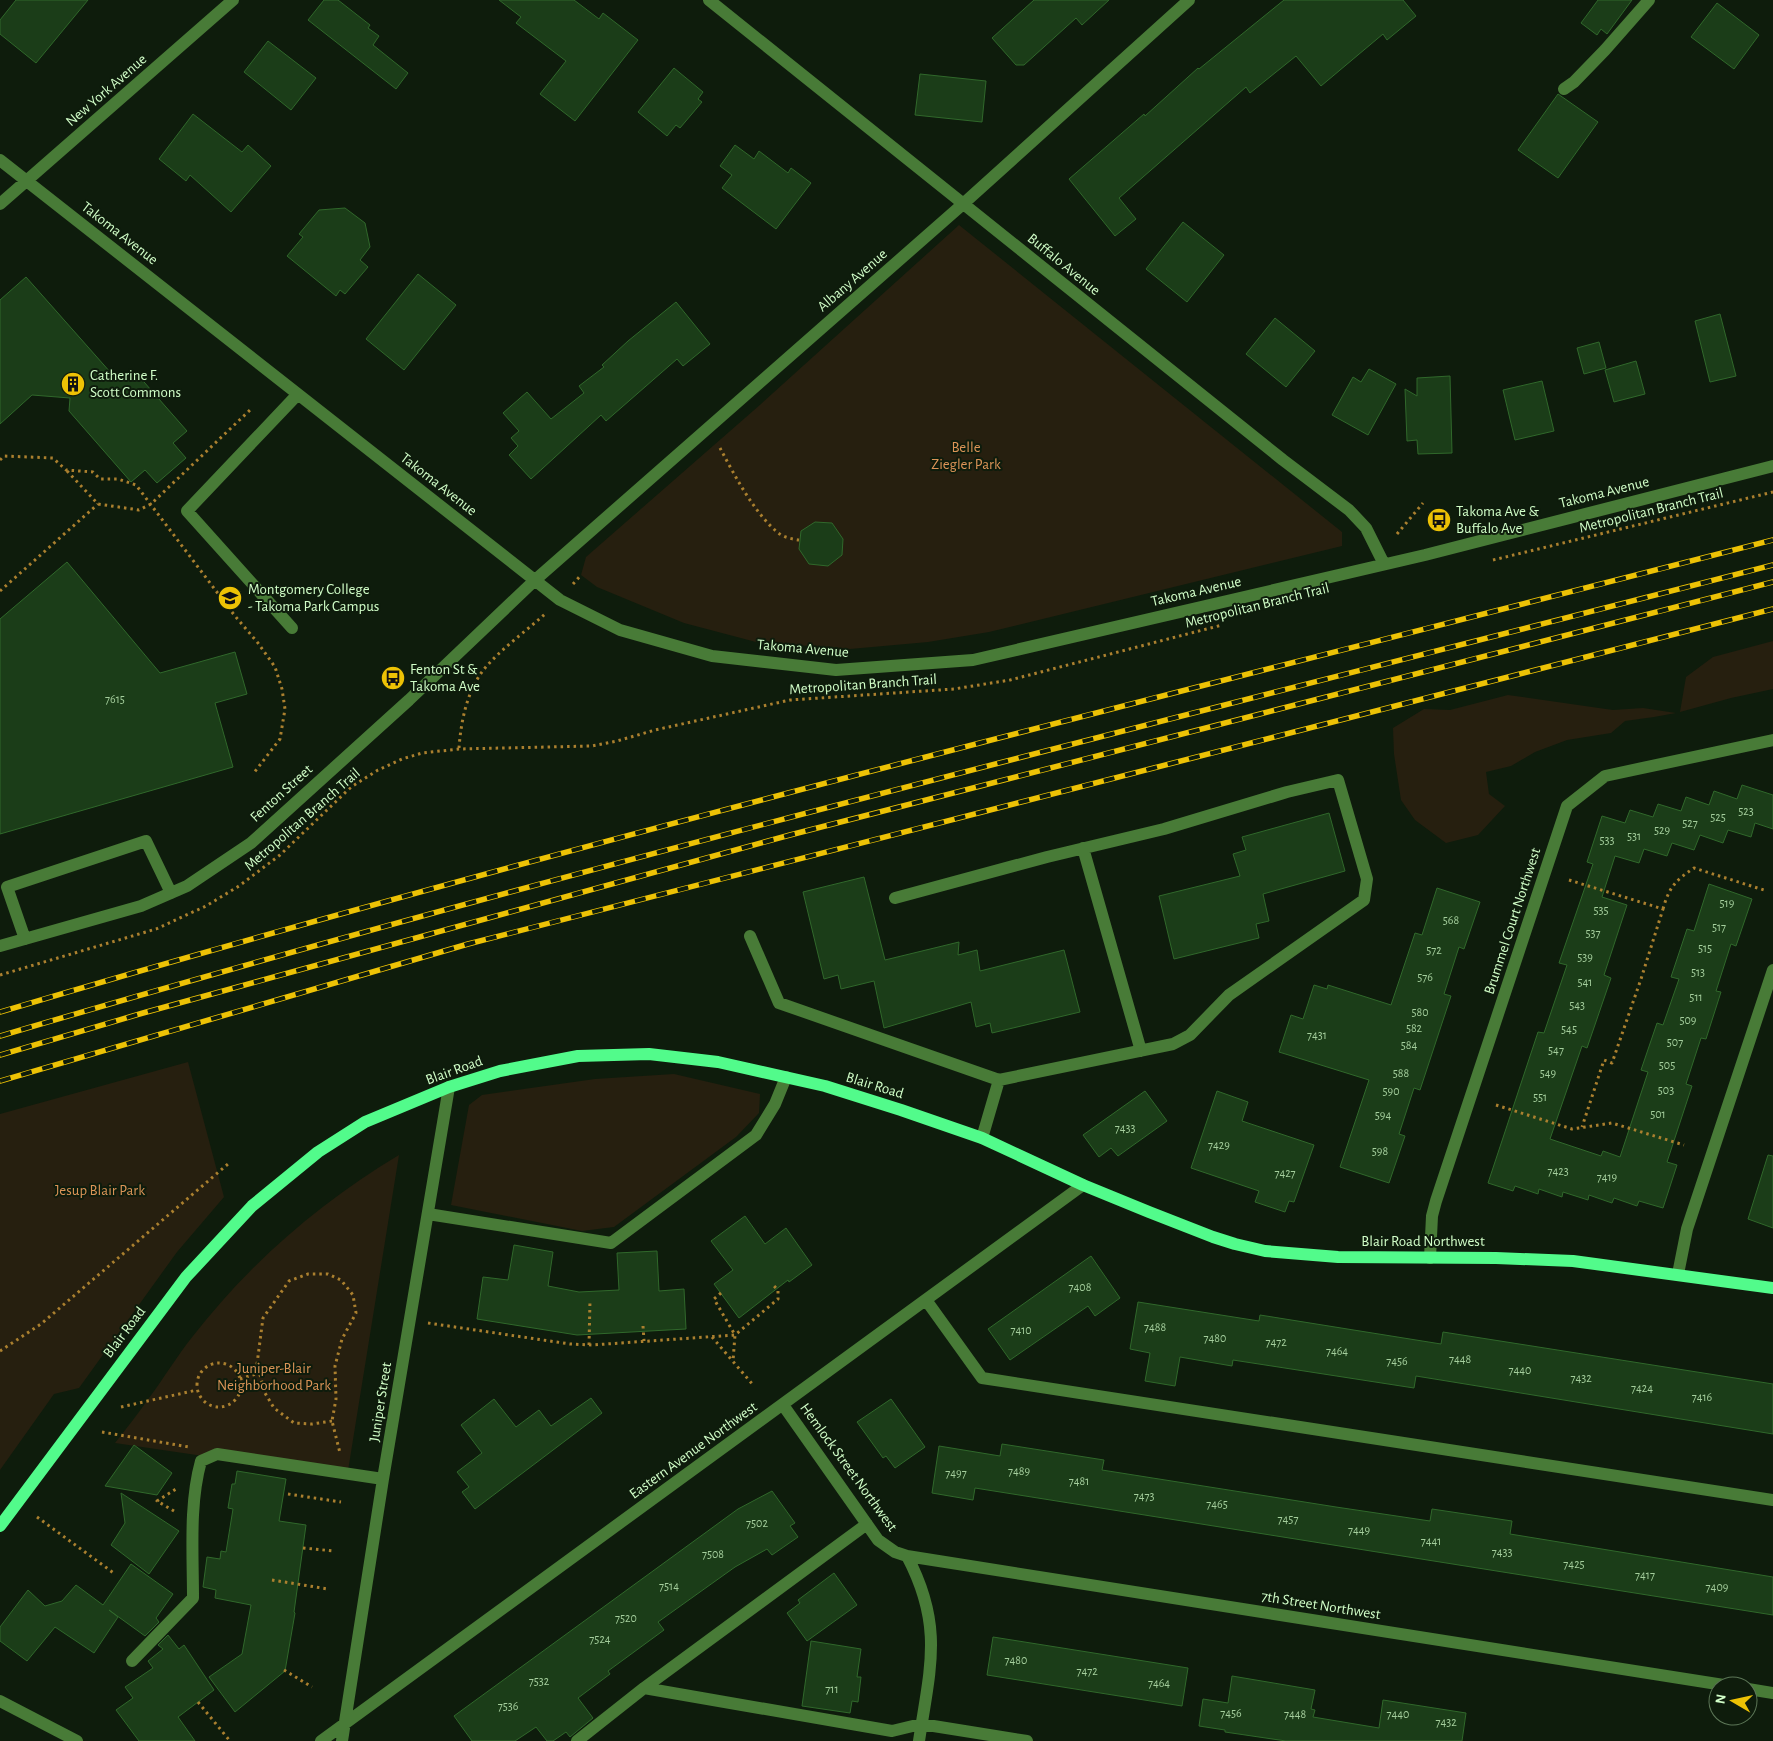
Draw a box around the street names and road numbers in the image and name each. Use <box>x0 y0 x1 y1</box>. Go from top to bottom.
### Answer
street label: New York Avenue <box>63 51 150 129</box>
street label: Takoma Avenue <box>79 199 161 268</box>
street label: Buffalo Avenue <box>1025 231 1103 298</box>
street label: Albany Avenue <box>815 246 890 315</box>
street label: Takoma Avenue <box>398 450 480 519</box>
street label: Takoma Avenue <box>1558 474 1651 511</box>
street label: Metropolitan Branch Trail <box>1577 485 1725 536</box>
street label: Takoma Avenue <box>1149 574 1243 609</box>
street label: Metropolitan Branch Trail <box>1183 580 1331 631</box>
street label: Takoma Avenue <box>756 637 850 660</box>
street label: Metropolitan Branch Trail <box>789 672 937 697</box>
street label: Fenton Street <box>247 762 315 825</box>
street label: Metropolitan Branch Trail <box>242 765 363 874</box>
street label: Brummel Court Northwest <box>1482 846 1543 996</box>
street label: Blair Road <box>424 1053 485 1088</box>
street label: Blair Road <box>844 1070 906 1101</box>
street label: Blair Road Northwest <box>1361 1234 1485 1249</box>
street label: Blair Road <box>101 1304 148 1361</box>
street label: Juniper Street <box>367 1361 394 1443</box>
street label: Eastern Avenue Northwest <box>627 1399 760 1502</box>
street label: Hemlock Street Northwest <box>797 1400 900 1534</box>
street label: 7th Street Northwest <box>1260 1589 1382 1622</box>

